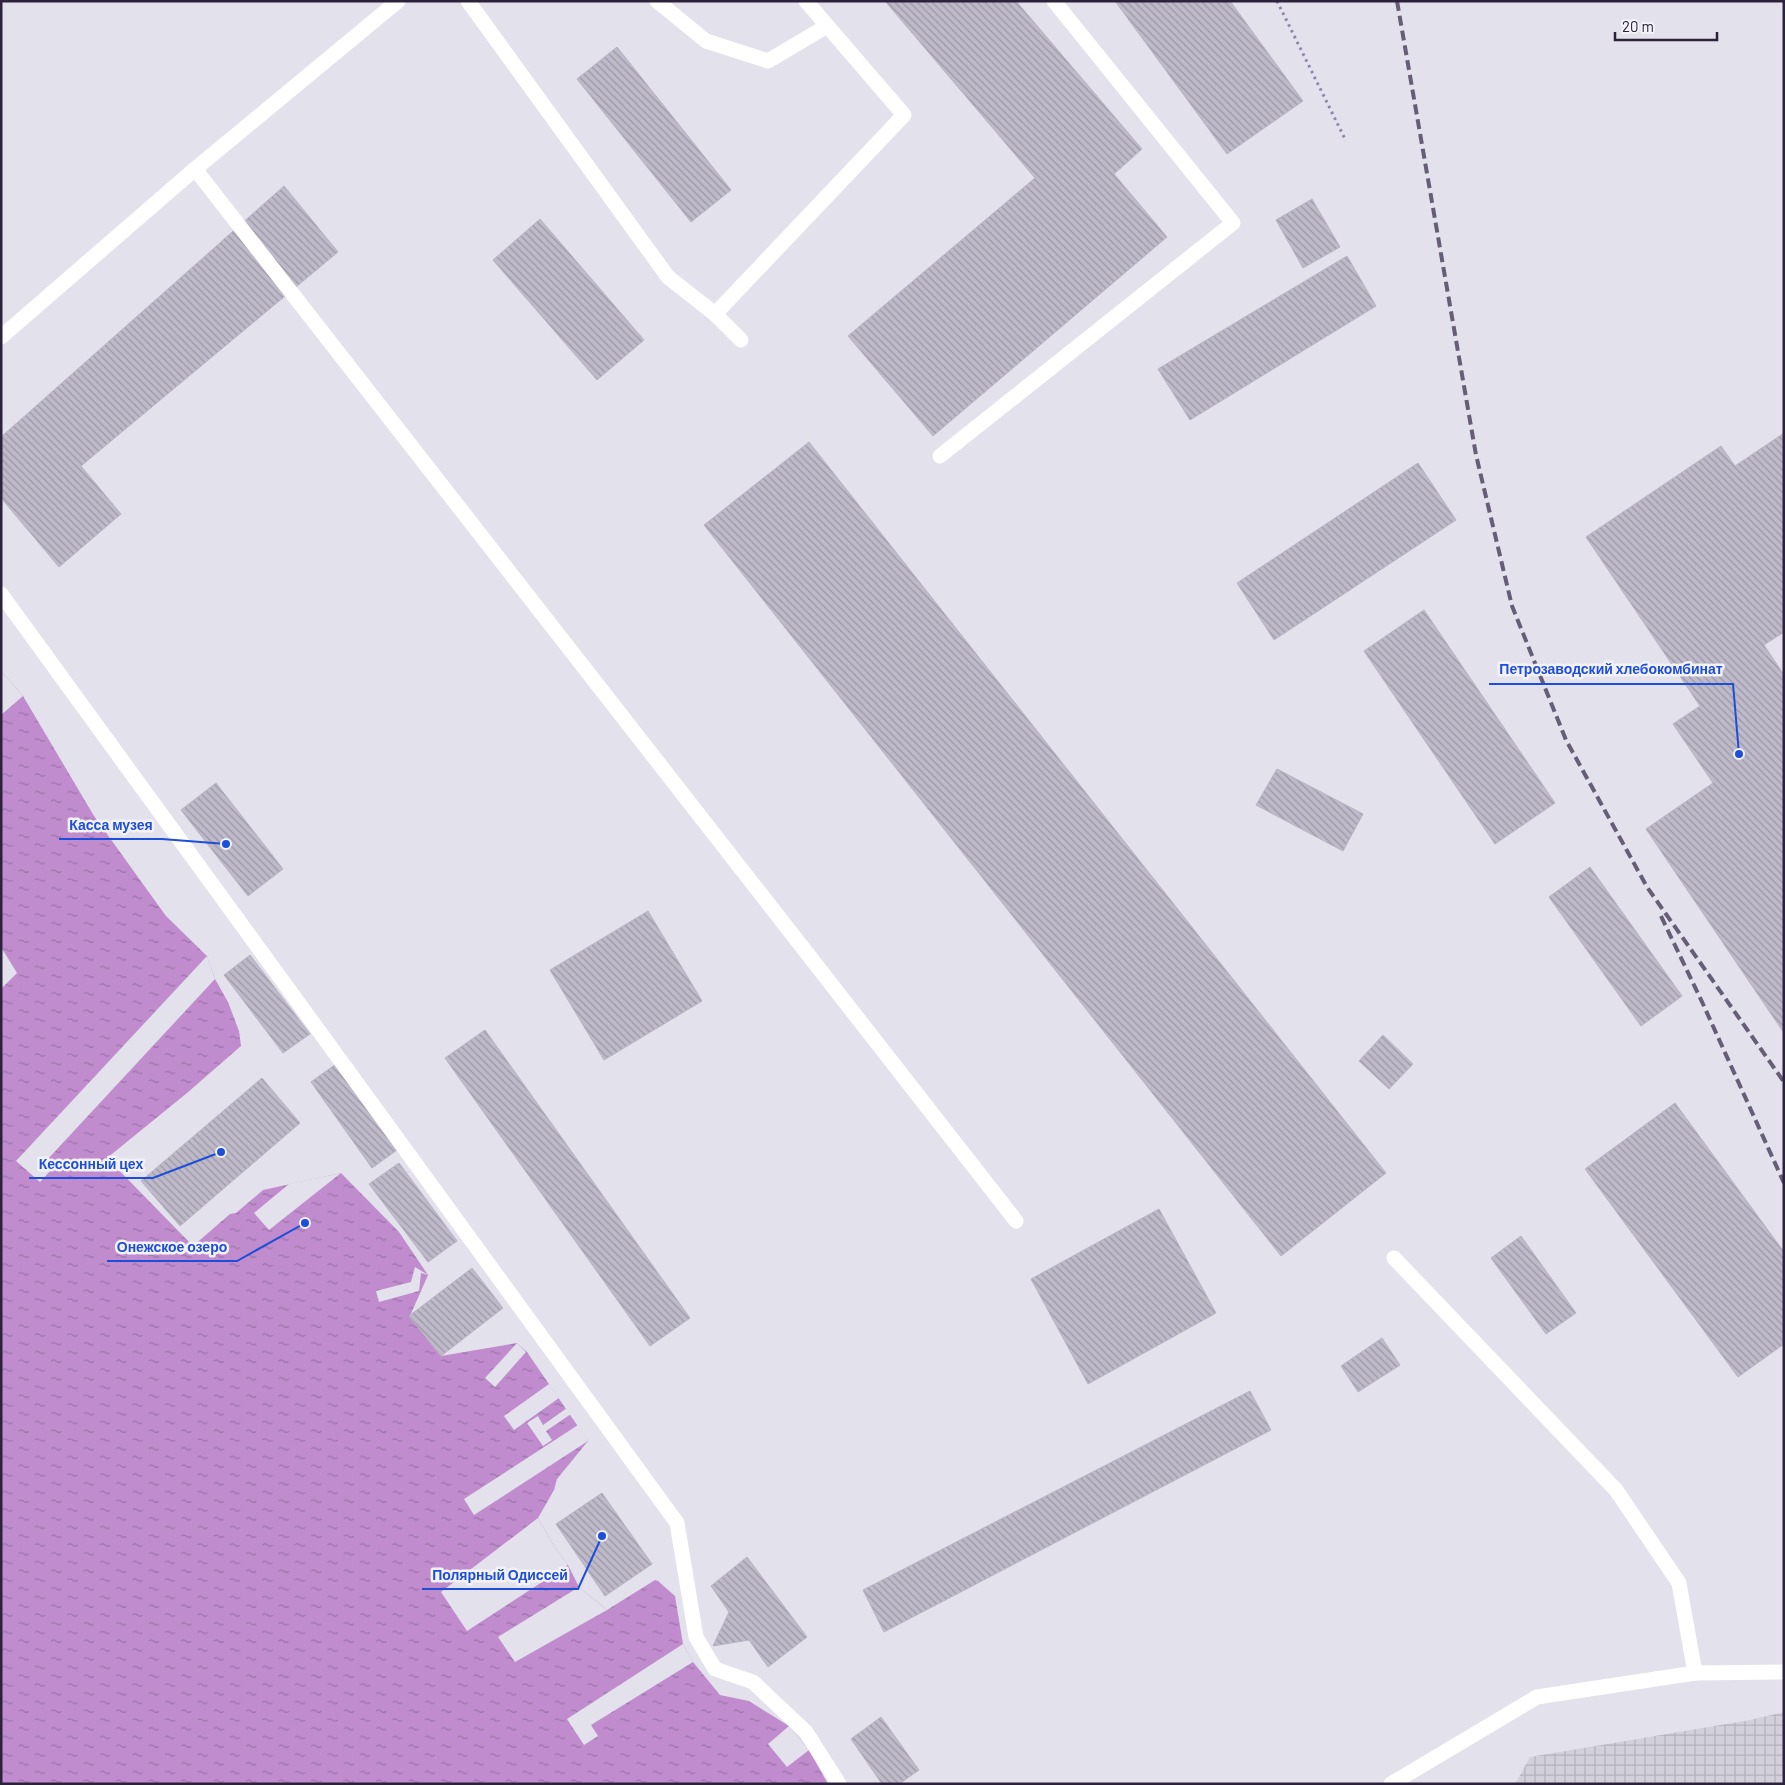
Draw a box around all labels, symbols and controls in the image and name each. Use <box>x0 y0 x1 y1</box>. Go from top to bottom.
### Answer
scale bar <box>1615 10 1718 42</box>
text: 20 m <box>1622 17 1654 35</box>
callout: Петрозаводский хлебокомбинат <box>1489 655 1733 684</box>
text: Петрозаводский хлебокомбинат <box>1499 660 1723 677</box>
callout: Касса музея <box>59 810 162 839</box>
text: Касса музея <box>69 816 153 833</box>
callout: Кессонный цех <box>29 1149 153 1178</box>
text: Кессонный цех <box>39 1155 143 1172</box>
callout: Онежское озеро <box>107 1232 237 1261</box>
text: Онежское озеро <box>117 1238 227 1255</box>
callout: Полярный Одиссей <box>422 1560 578 1589</box>
text: Полярный Одиссей <box>432 1566 568 1583</box>

